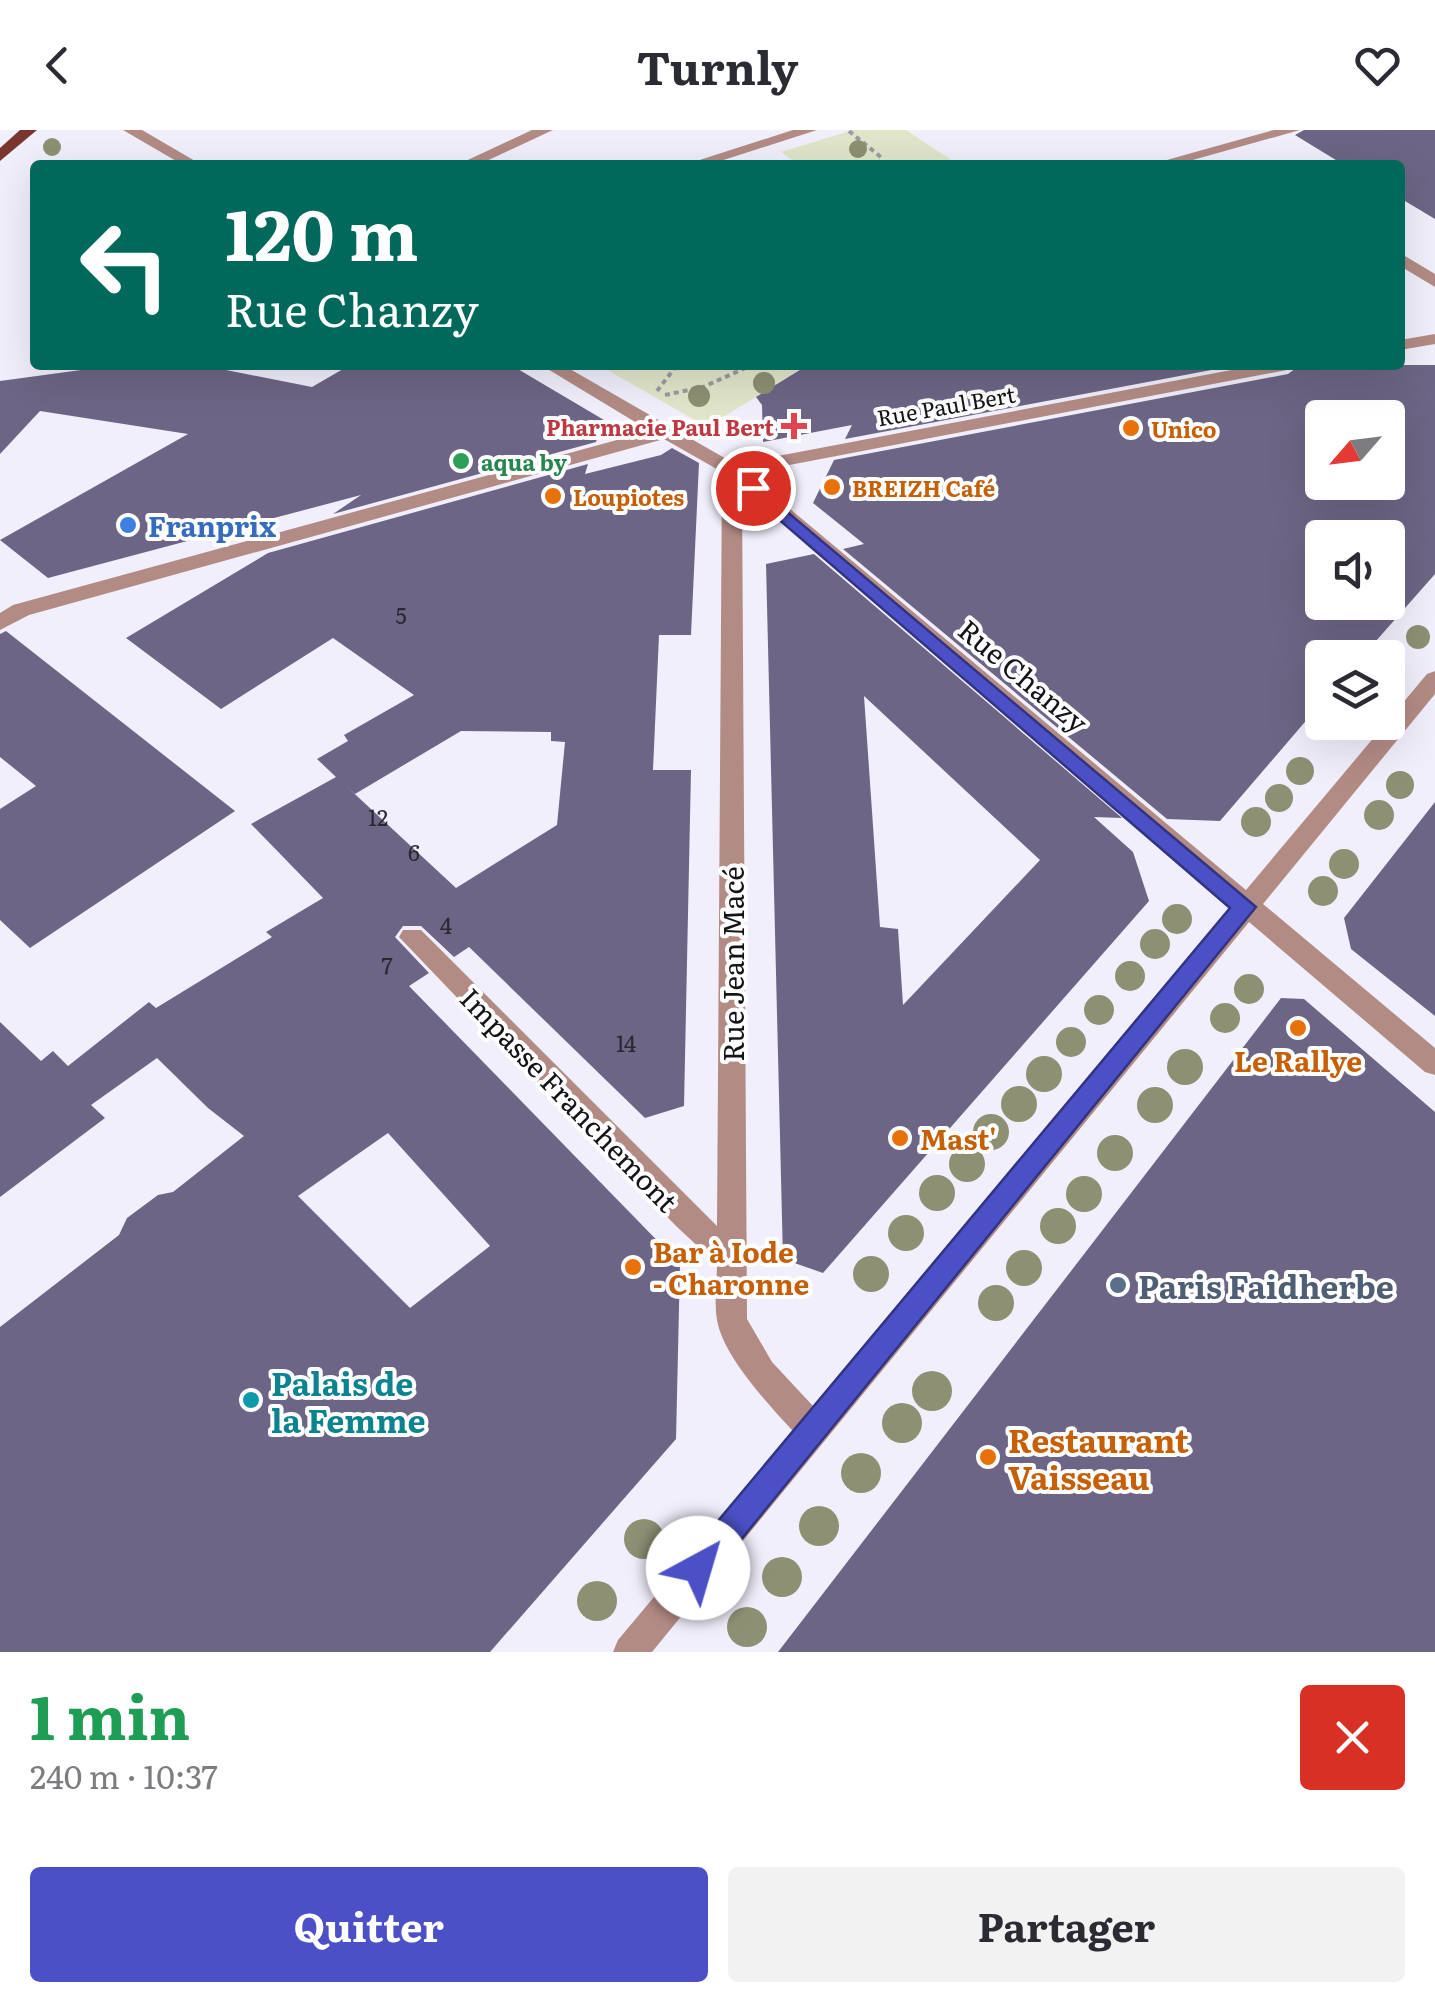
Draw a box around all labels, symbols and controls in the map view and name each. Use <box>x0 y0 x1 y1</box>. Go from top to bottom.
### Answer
text: Turnly <box>637 32 798 99</box>
icon: back <box>30 38 85 93</box>
icon: heart <box>1350 38 1405 93</box>
text: 120 m <box>225 179 418 283</box>
icon: left <box>60 200 190 330</box>
text: Rue Chanzy <box>225 274 479 341</box>
street label: Rue Paul Bert <box>874 377 1018 433</box>
north arrow <box>1305 400 1405 500</box>
map controls <box>1305 400 1405 740</box>
place label: Pharmacie Paul Bert <box>546 410 774 443</box>
place label: Unico <box>1151 412 1217 445</box>
marker: Pharmacie Paul Bert <box>783 415 805 437</box>
marker: Unico <box>1120 417 1142 439</box>
place label: aqua by <box>481 445 567 478</box>
pin <box>711 446 796 531</box>
marker: aqua by <box>450 450 472 472</box>
icon: arrive <box>726 461 781 516</box>
place label: BREIZH Café <box>852 471 995 504</box>
marker: BREIZH Café <box>821 476 843 498</box>
place label: Loupiotes <box>573 480 684 513</box>
marker: Loupiotes <box>542 485 564 507</box>
place label: Franprix <box>148 504 276 546</box>
marker: Franprix <box>117 514 139 536</box>
button: sound <box>1305 520 1405 620</box>
house number: 5 <box>395 598 407 631</box>
street label: Rue Chanzy <box>950 608 1099 742</box>
button: layers <box>1305 640 1405 740</box>
house number: 12 <box>368 800 388 833</box>
house number: 6 <box>408 835 420 868</box>
street label: Rue Jean Macé <box>711 866 753 1062</box>
house number: 4 <box>440 908 452 941</box>
house number: 7 <box>381 948 393 981</box>
street label: Impasse Franchemont <box>452 977 689 1221</box>
marker: Le Rallye <box>1287 1017 1309 1039</box>
house number: 14 <box>616 1026 636 1059</box>
place label: Le Rallye <box>1234 1039 1362 1081</box>
place label: Mast' <box>920 1117 996 1159</box>
marker: Mast' <box>889 1127 911 1149</box>
place label: Bar à Iode - Charonne <box>653 1230 810 1304</box>
marker: Bar à Iode - Charonne <box>622 1256 644 1278</box>
place label: Paris Faidherbe <box>1138 1261 1394 1309</box>
marker: Paris Faidherbe <box>1107 1274 1129 1296</box>
place label: Palais de la Femme <box>271 1358 426 1443</box>
marker: Palais de la Femme <box>240 1389 262 1411</box>
place label: Restaurant Vaisseau <box>1008 1415 1189 1500</box>
marker: Restaurant Vaisseau <box>977 1446 999 1468</box>
position arrow <box>646 1516 750 1620</box>
text: 1 min <box>30 1669 190 1758</box>
button: close <box>1300 1685 1405 1790</box>
text: 240 m · 10:37 <box>30 1751 218 1799</box>
button: Quitter <box>30 1867 708 1982</box>
button: Partager <box>728 1867 1405 1982</box>

